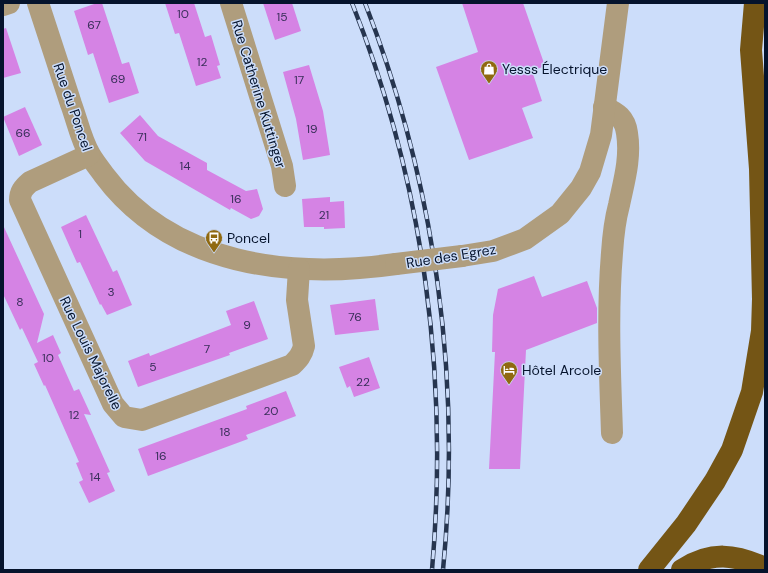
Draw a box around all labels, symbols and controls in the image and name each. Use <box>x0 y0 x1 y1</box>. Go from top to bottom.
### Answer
house number: 10 <box>177 6 189 22</box>
house number: 15 <box>276 9 288 25</box>
house number: 67 <box>87 17 101 33</box>
street label: Rue Catherine Kuttinger <box>228 18 290 170</box>
house number: 12 <box>197 54 207 70</box>
shop icon: Yesss Électrique <box>479 59 499 84</box>
place label: Yesss Électrique <box>502 60 607 78</box>
street label: Rue du Poncel <box>50 61 96 153</box>
house number: 69 <box>111 71 125 87</box>
house number: 17 <box>294 72 304 88</box>
house number: 19 <box>306 121 318 137</box>
house number: 66 <box>15 125 31 141</box>
house number: 71 <box>137 129 147 145</box>
house number: 14 <box>179 158 191 174</box>
house number: 16 <box>230 191 242 207</box>
house number: 21 <box>319 207 329 223</box>
house number: 1 <box>78 226 82 242</box>
bus stop icon: Poncel <box>204 228 224 253</box>
place label: Poncel <box>227 229 270 247</box>
street label: Rue des Egrez <box>405 240 497 272</box>
house number: 3 <box>107 284 115 300</box>
street label: Rue Louis Majorelle <box>56 293 126 413</box>
house number: 8 <box>16 294 24 310</box>
house number: 76 <box>348 309 362 325</box>
house number: 9 <box>243 317 251 333</box>
house number: 7 <box>204 341 210 357</box>
house number: 10 <box>42 350 54 366</box>
house number: 5 <box>149 359 157 375</box>
hotel icon: Hôtel Arcole <box>499 360 519 385</box>
place label: Hôtel Arcole <box>522 361 601 379</box>
house number: 22 <box>356 374 370 390</box>
house number: 20 <box>263 403 279 419</box>
house number: 12 <box>69 407 79 423</box>
house number: 18 <box>219 424 231 440</box>
house number: 16 <box>155 448 167 464</box>
house number: 14 <box>89 469 101 485</box>

